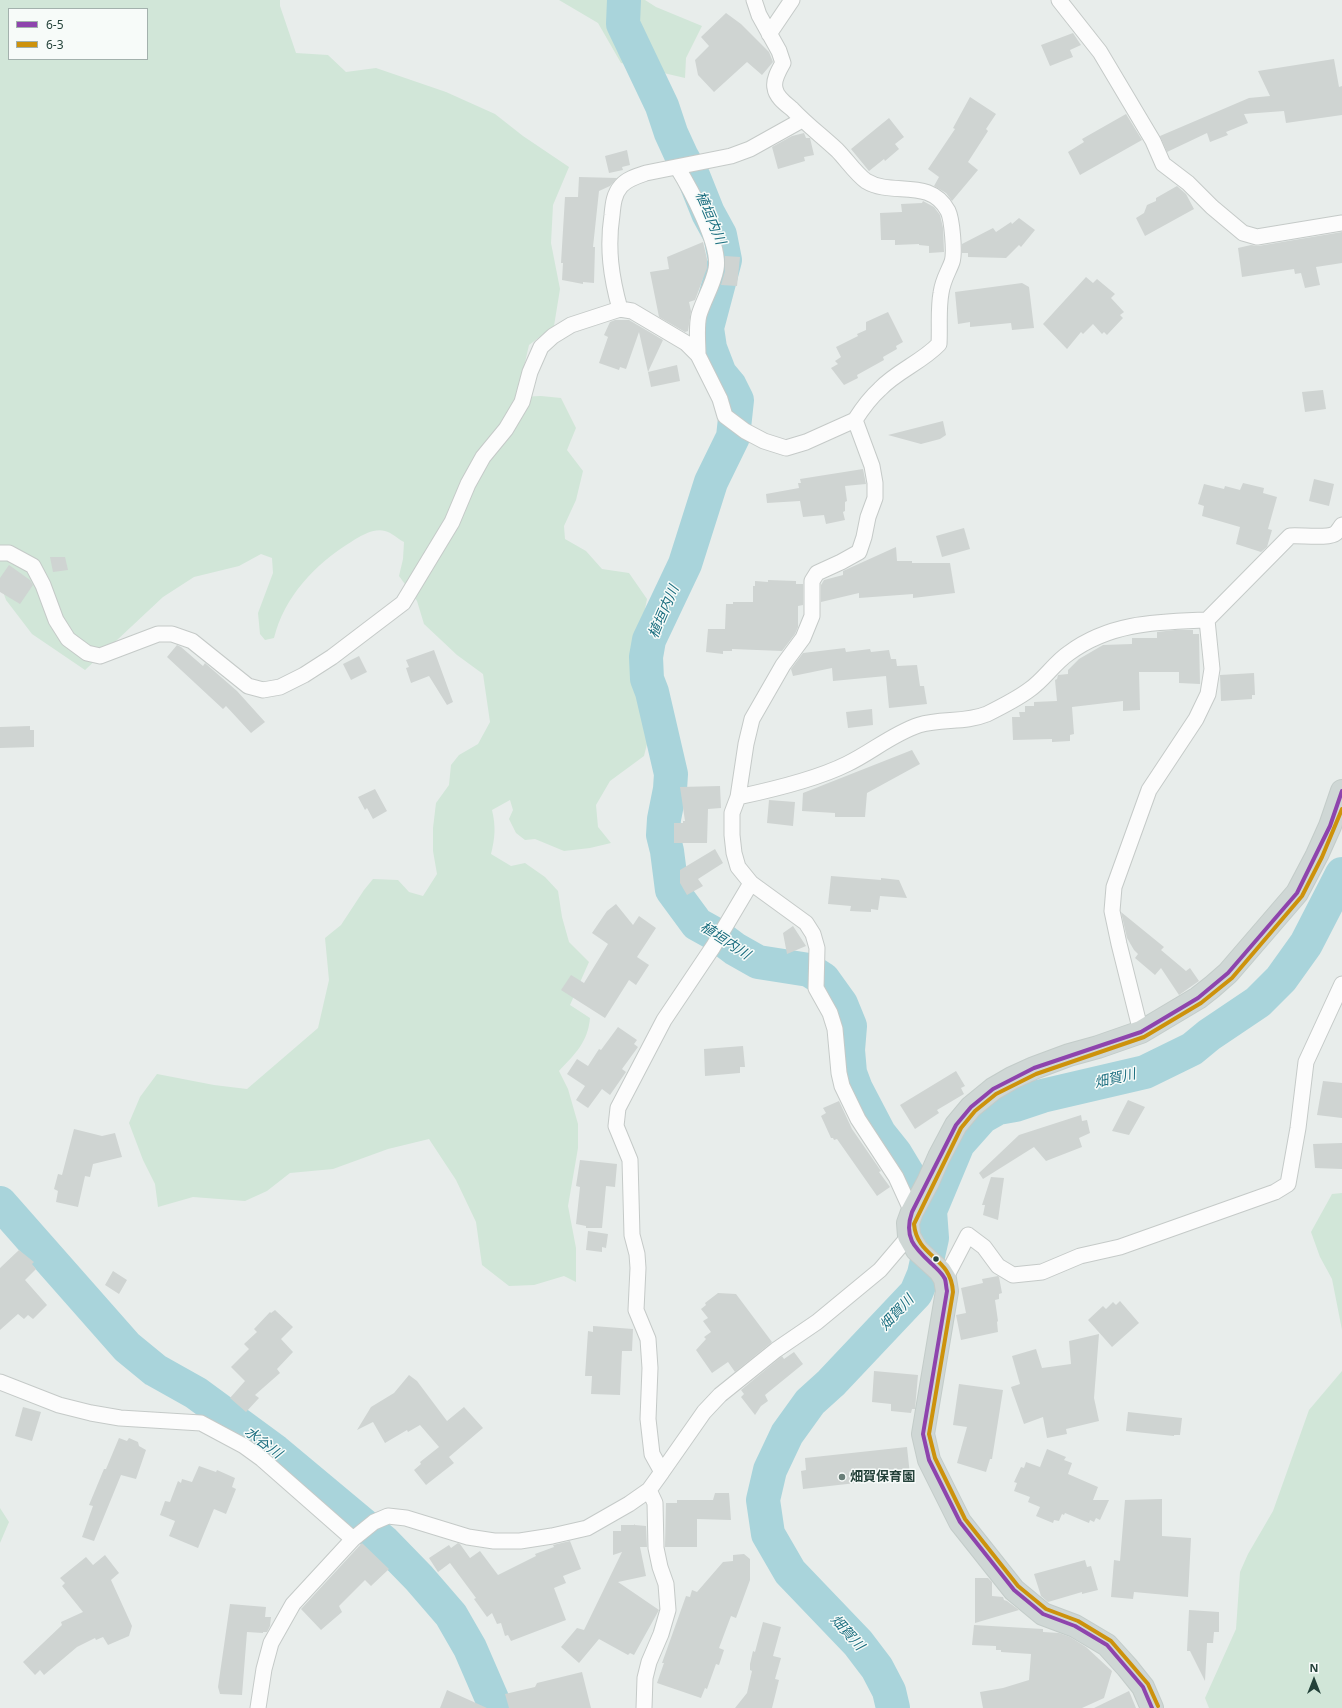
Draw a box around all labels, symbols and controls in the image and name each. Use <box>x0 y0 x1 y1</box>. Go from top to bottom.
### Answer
legend <box>8 8 148 60</box>
text: 6-5 <box>46 16 64 33</box>
text: 6-3 <box>46 36 64 53</box>
water label: 植垣内川 <box>691 189 729 247</box>
water label: 植垣内川 <box>645 583 683 641</box>
water label: 植垣内川 <box>697 919 753 963</box>
water label: 畑賀川 <box>1093 1066 1137 1092</box>
unlabelled marker <box>931 1254 941 1264</box>
water label: 畑賀川 <box>877 1292 917 1334</box>
water label: 水谷川 <box>241 1424 285 1462</box>
place label: 畑賀保育園 <box>850 1469 915 1485</box>
marker: 畑賀保育園 <box>837 1472 847 1482</box>
water label: 畑賀川 <box>827 1612 867 1654</box>
north arrow <box>1294 1660 1334 1700</box>
text: N <box>1310 1660 1318 1675</box>

